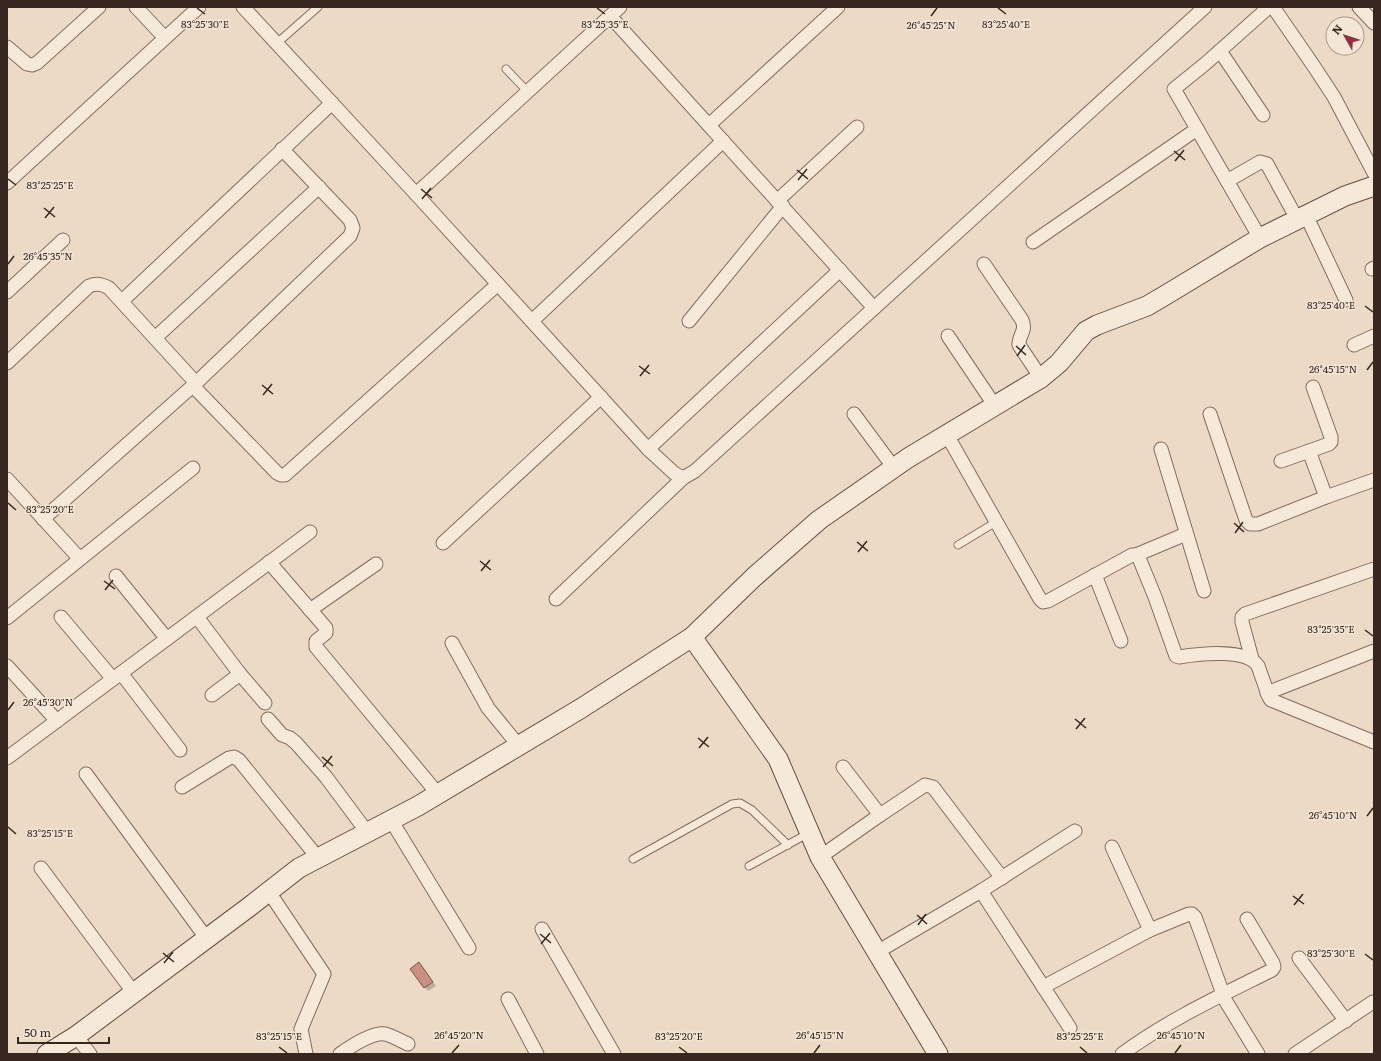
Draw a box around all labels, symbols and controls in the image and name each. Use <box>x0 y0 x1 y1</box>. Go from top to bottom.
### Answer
text: 83°25'30"E <box>181 16 229 31</box>
text: 83°25'35"E <box>581 16 629 31</box>
text: 83°25'40"E <box>982 16 1030 31</box>
north arrow <box>1325 16 1365 56</box>
text: 26°45'25"N <box>906 17 956 32</box>
text: N <box>1327 20 1346 38</box>
text: 83°25'25"E <box>26 177 74 192</box>
text: 26°45'35"N <box>23 248 73 263</box>
text: 83°25'40"E <box>1307 297 1355 312</box>
text: 26°45'15"N <box>1309 361 1357 376</box>
text: 83°25'20"E <box>26 501 74 516</box>
text: 83°25'35"E <box>1307 621 1355 636</box>
text: 26°45'30"N <box>23 694 73 709</box>
text: 26°45'10"N <box>1309 807 1357 822</box>
text: 83°25'15"E <box>27 825 73 840</box>
text: 83°25'30"E <box>1307 945 1355 960</box>
scale bar <box>18 1019 109 1045</box>
text: 50 m <box>24 1023 51 1041</box>
text: 26°45'20"N <box>434 1027 484 1042</box>
text: 26°45'15"N <box>796 1027 844 1042</box>
text: 26°45'10"N <box>1157 1027 1205 1042</box>
text: 83°25'15"E <box>256 1028 302 1043</box>
text: 83°25'20"E <box>655 1028 703 1043</box>
text: 83°25'25"E <box>1056 1028 1104 1043</box>

